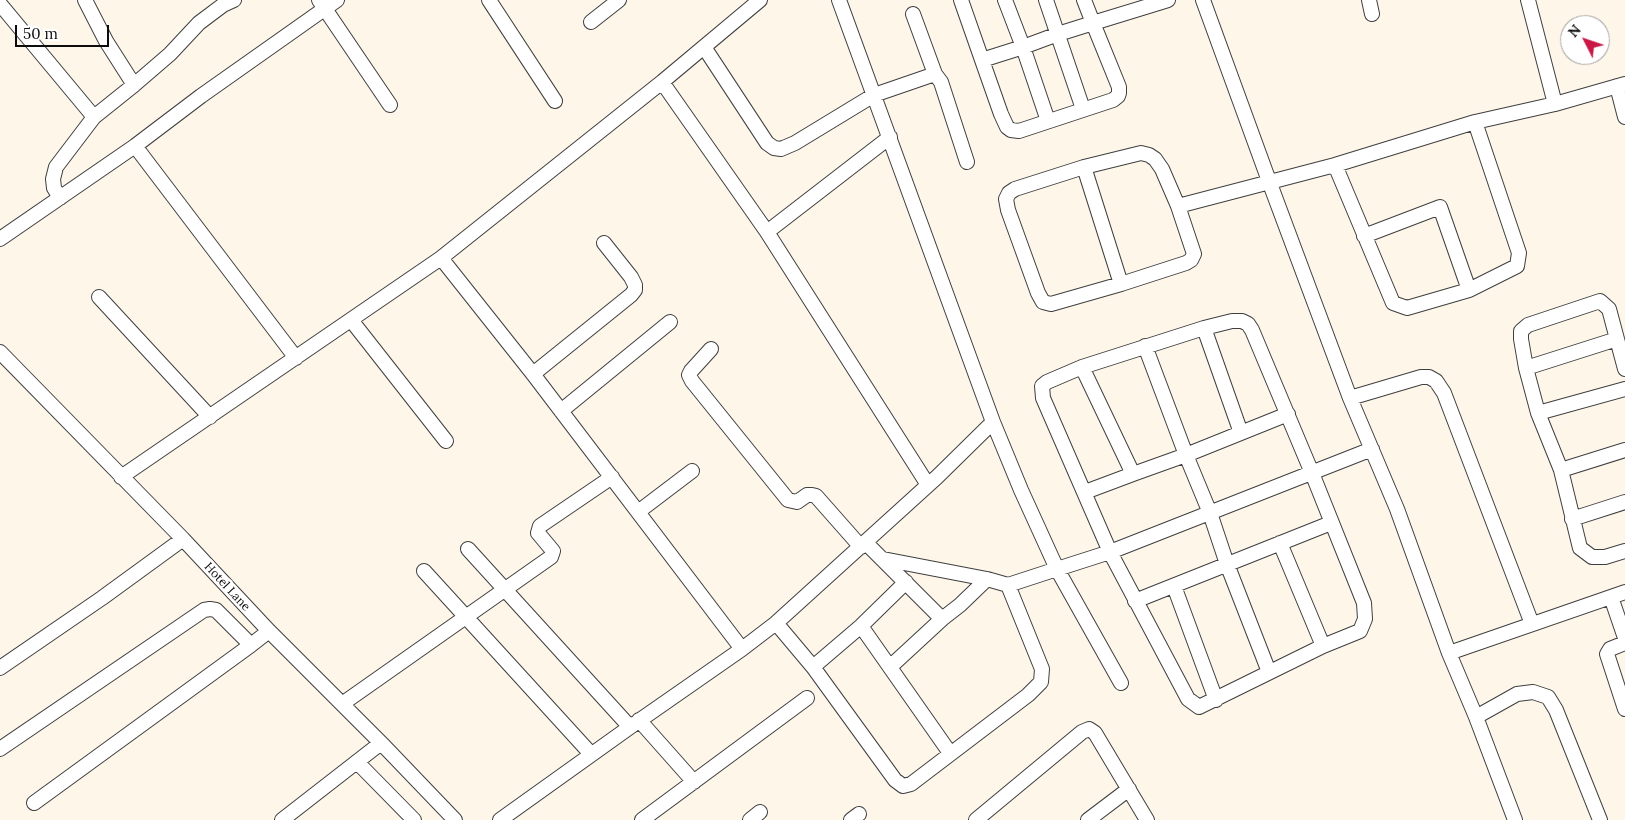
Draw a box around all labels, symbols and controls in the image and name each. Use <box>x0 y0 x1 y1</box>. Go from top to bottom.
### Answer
scale bar <box>18 15 111 47</box>
north arrow <box>1560 15 1610 65</box>
text: N <box>1564 21 1585 41</box>
text: 50 m <box>23 24 58 43</box>
street label: Hotel Lane <box>201 560 253 614</box>

